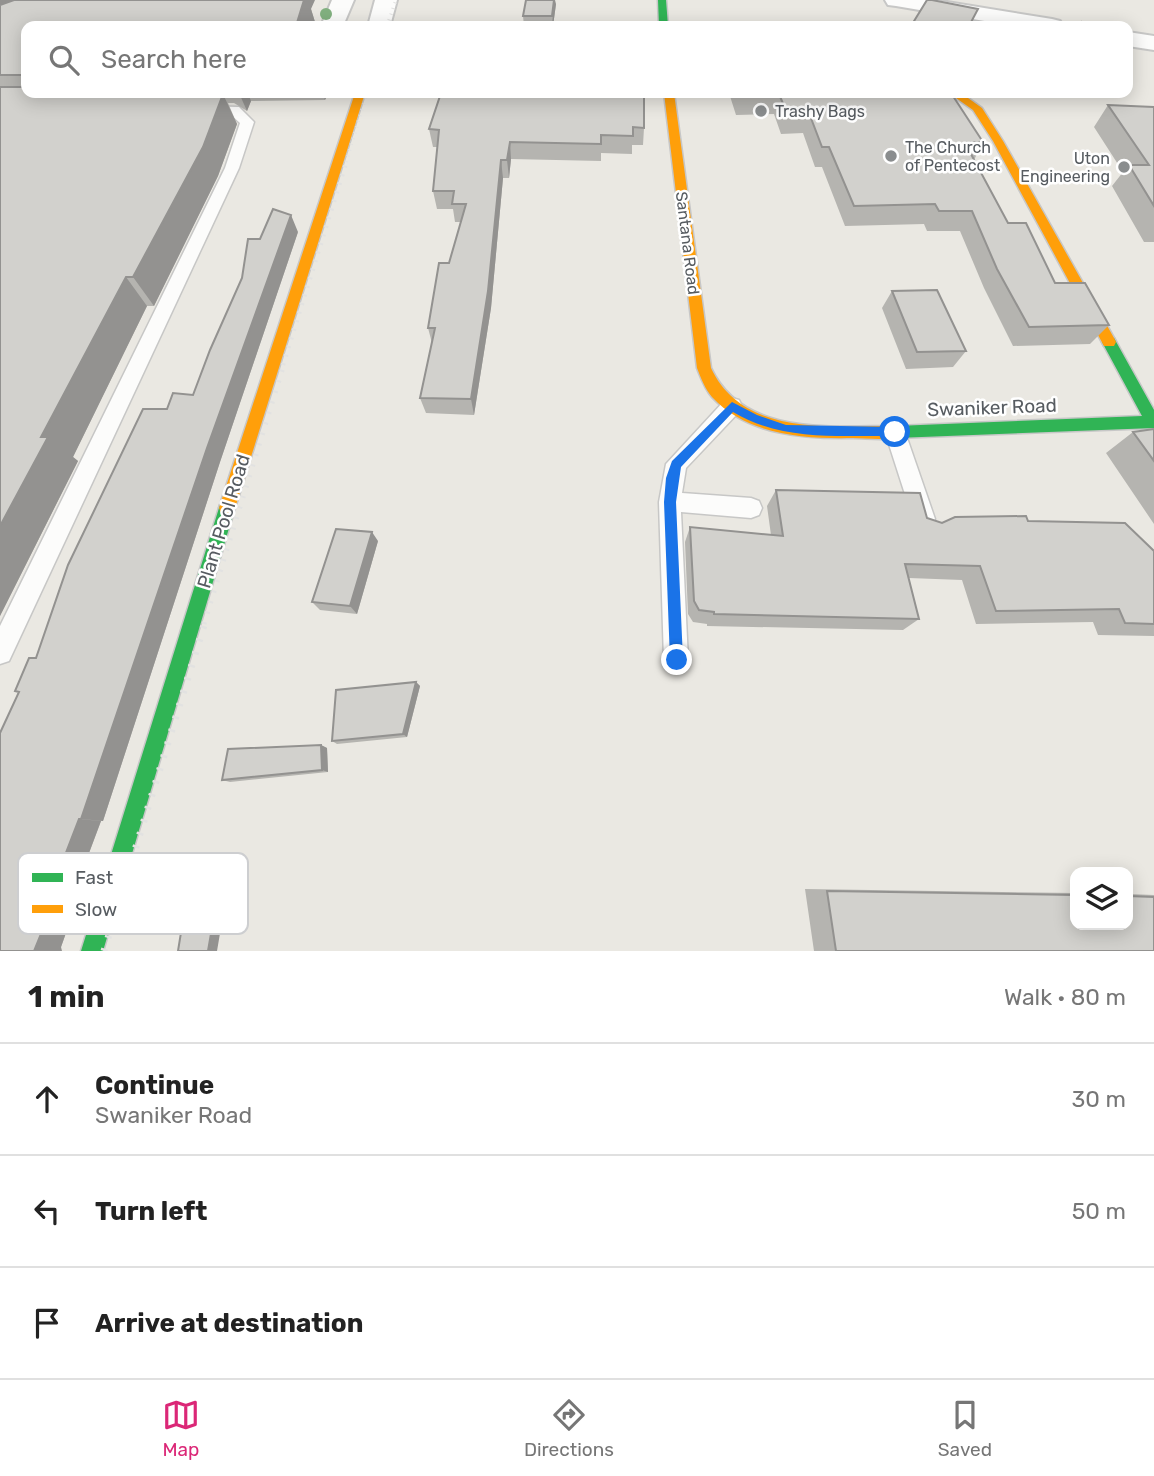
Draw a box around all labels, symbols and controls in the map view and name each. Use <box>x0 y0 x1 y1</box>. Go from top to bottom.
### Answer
search box <box>21 21 1133 98</box>
icon: search <box>45 41 83 79</box>
text: Search here <box>101 44 247 75</box>
place label: Trashy Bags <box>775 102 865 121</box>
marker: Trashy Bags <box>753 103 769 119</box>
place label: The Church of Pentecost <box>905 138 1000 175</box>
marker: The Church of Pentecost <box>883 148 899 164</box>
place label: Uton Engineering <box>1020 149 1110 186</box>
marker: Uton Engineering <box>1116 159 1132 175</box>
street label: Santana Road <box>672 190 703 296</box>
street label: Swaniker Road <box>927 394 1057 421</box>
route start <box>879 416 910 447</box>
street label: Plant Pool Road <box>192 451 255 591</box>
route end <box>661 644 692 675</box>
legend <box>18 853 248 934</box>
text: Fast <box>75 866 114 889</box>
map controls <box>1070 867 1133 930</box>
button: layers <box>1070 867 1133 930</box>
text: Slow <box>75 898 117 921</box>
text: 1 min <box>28 979 105 1015</box>
text: Walk · 80 m <box>1004 983 1126 1011</box>
text: Continue <box>95 1070 214 1101</box>
icon: ahead <box>28 1080 66 1118</box>
text: 30 m <box>1071 1085 1126 1113</box>
text: Swaniker Road <box>95 1101 252 1129</box>
icon: left <box>28 1192 66 1230</box>
text: Turn left <box>95 1196 207 1227</box>
text: 50 m <box>1072 1197 1126 1225</box>
icon: arrive <box>28 1304 66 1342</box>
text: Arrive at destination <box>95 1308 363 1339</box>
tab: Map <box>162 1396 200 1461</box>
tab: Directions <box>524 1396 614 1461</box>
tab: Saved <box>938 1396 992 1461</box>

